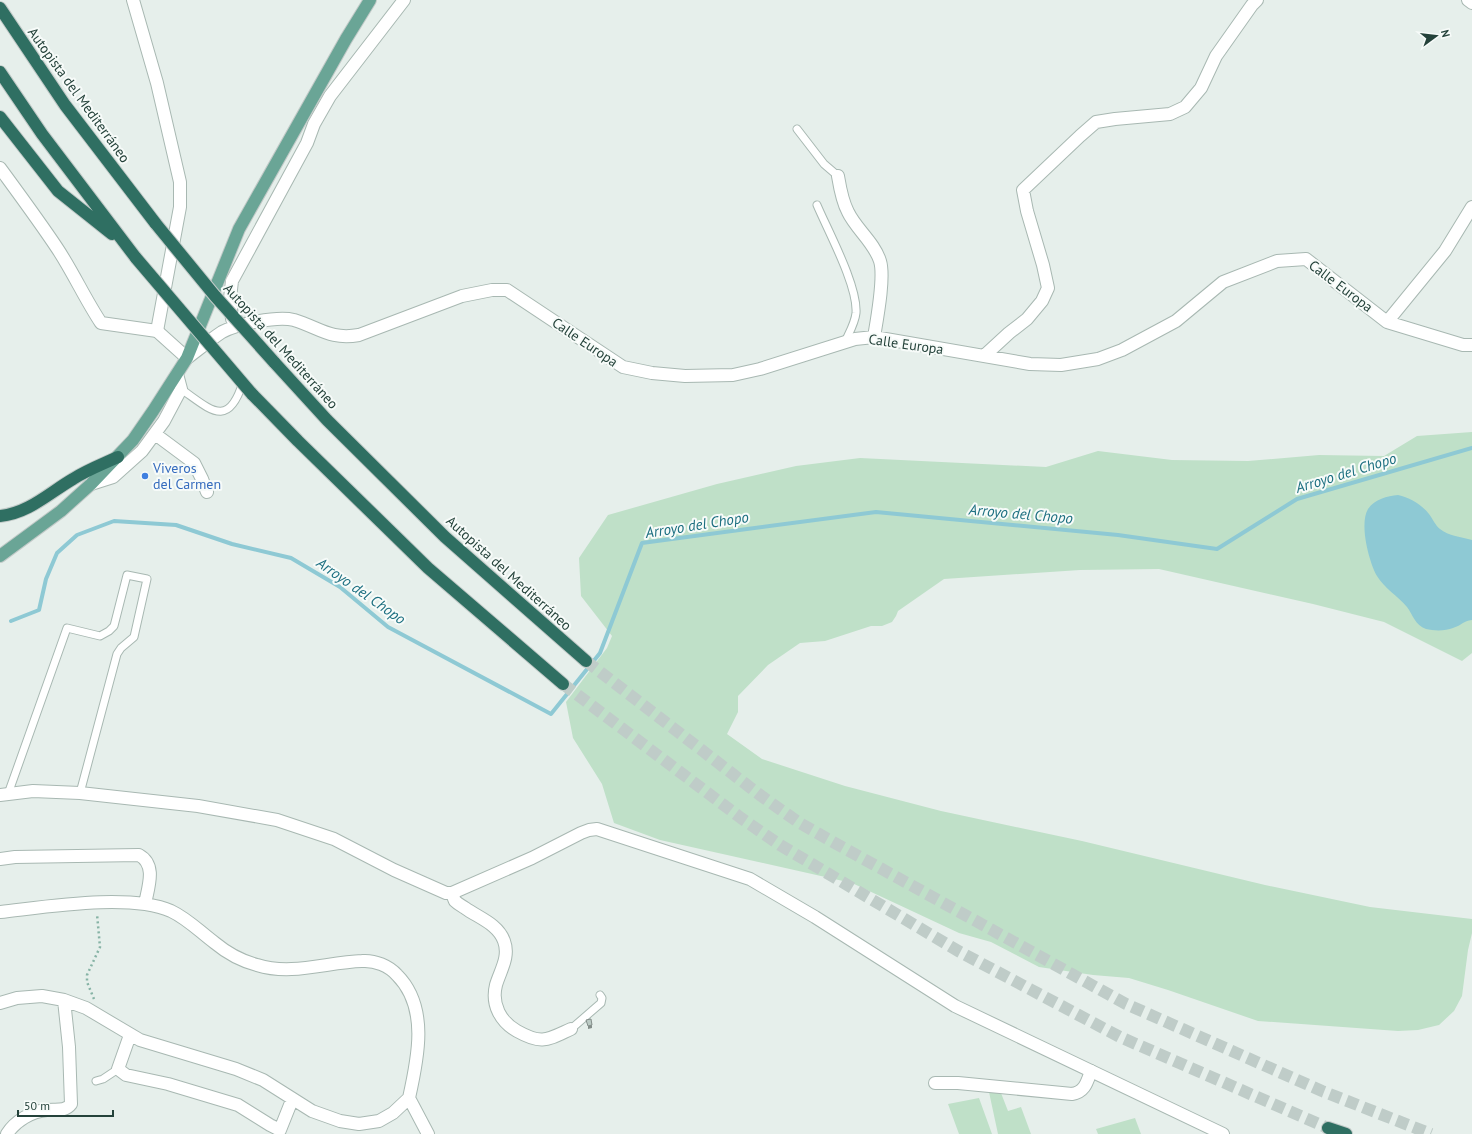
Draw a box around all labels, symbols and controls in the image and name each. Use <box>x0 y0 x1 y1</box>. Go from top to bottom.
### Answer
north arrow <box>1416 16 1456 56</box>
street label: Autopista del Mediterráneo <box>24 24 134 166</box>
text: N <box>1438 28 1453 39</box>
street label: Calle Europa <box>1305 256 1377 316</box>
street label: Autopista del Mediterráneo <box>220 280 342 412</box>
street label: Calle Europa <box>549 313 621 371</box>
street label: Calle Europa <box>867 330 945 358</box>
water label: Arroyo del Chopo <box>1292 448 1399 497</box>
place label: Viveros del Carmen <box>152 459 221 493</box>
marker: Viveros del Carmen <box>140 471 150 481</box>
water label: Arroyo del Chopo <box>967 499 1074 528</box>
water label: Arroyo del Chopo <box>643 507 750 542</box>
street label: Autopista del Mediterráneo <box>443 512 575 634</box>
water label: Arroyo del Chopo <box>312 552 409 628</box>
scale bar <box>18 1092 113 1118</box>
text: 50 m <box>24 1098 50 1113</box>

